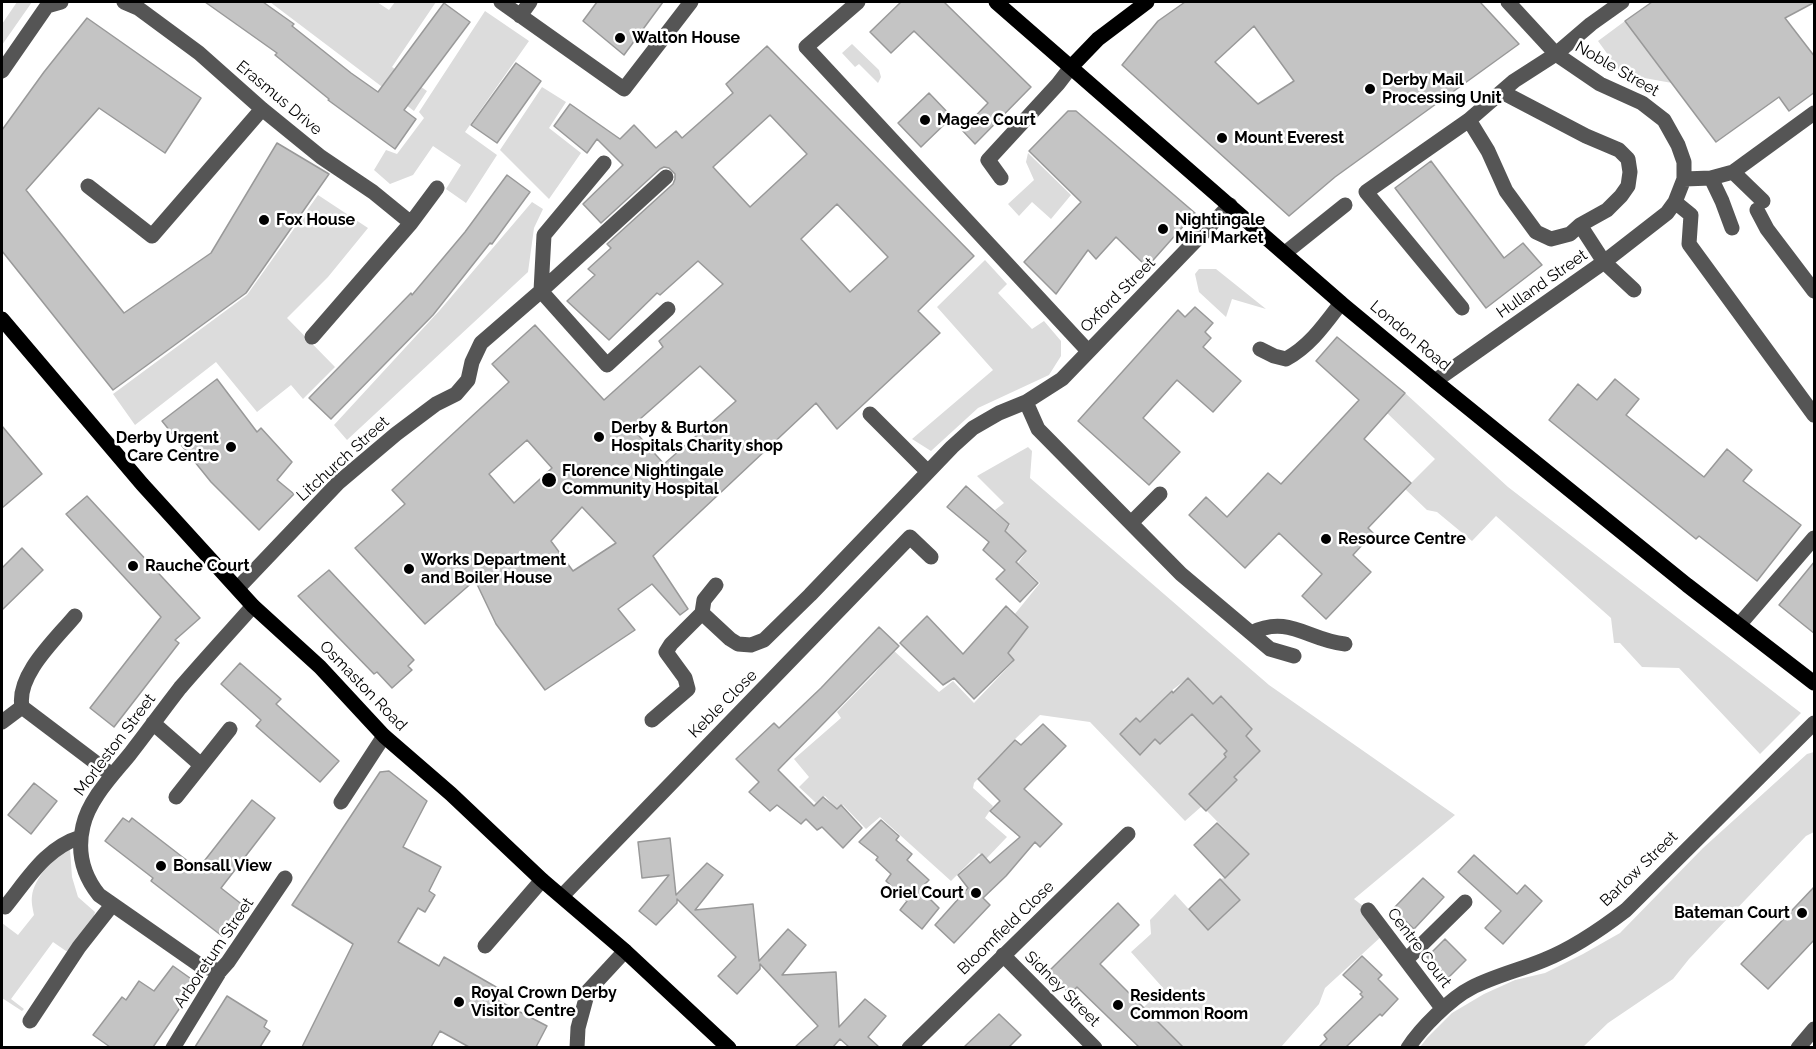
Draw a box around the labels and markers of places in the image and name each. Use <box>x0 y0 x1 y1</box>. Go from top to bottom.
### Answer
place label: Walton House <box>632 28 740 48</box>
marker: Walton House <box>613 31 627 45</box>
place label: Derby Mail Processing Unit <box>1382 70 1502 108</box>
marker: Derby Mail Processing Unit <box>1363 82 1377 96</box>
place label: Magee Court <box>937 110 1036 130</box>
marker: Magee Court <box>918 113 932 127</box>
place label: Mount Everest <box>1234 128 1344 148</box>
marker: Mount Everest <box>1215 131 1229 145</box>
place label: Fox House <box>276 210 355 230</box>
place label: Nightingale Mini Market <box>1175 210 1265 248</box>
marker: Fox House <box>257 213 271 227</box>
marker: Nightingale Mini Market <box>1156 222 1170 236</box>
place label: Derby & Burton Hospitals Charity shop <box>611 418 783 456</box>
place label: Derby Urgent Care Centre <box>116 428 219 466</box>
marker: Derby & Burton Hospitals Charity shop <box>592 430 606 444</box>
marker: Derby Urgent Care Centre <box>224 440 238 454</box>
place label: Florence Nightingale Community Hospital <box>562 461 724 499</box>
marker: Florence Nightingale Community Hospital <box>540 471 558 489</box>
place label: Resource Centre <box>1338 529 1466 549</box>
marker: Resource Centre <box>1319 532 1333 546</box>
place label: Works Department and Boiler House <box>421 550 566 588</box>
place label: Rauche Court <box>145 556 250 576</box>
marker: Rauche Court <box>126 559 140 573</box>
marker: Works Department and Boiler House <box>402 562 416 576</box>
place label: Bonsall View <box>173 856 272 876</box>
marker: Bonsall View <box>154 859 168 873</box>
place label: Oriel Court <box>880 883 964 903</box>
marker: Oriel Court <box>969 886 983 900</box>
place label: Bateman Court <box>1674 903 1790 923</box>
marker: Bateman Court <box>1795 906 1809 920</box>
place label: Royal Crown Derby Visitor Centre <box>471 983 617 1021</box>
place label: Residents Common Room <box>1130 986 1248 1024</box>
marker: Royal Crown Derby Visitor Centre <box>452 995 466 1009</box>
marker: Residents Common Room <box>1111 998 1125 1012</box>

